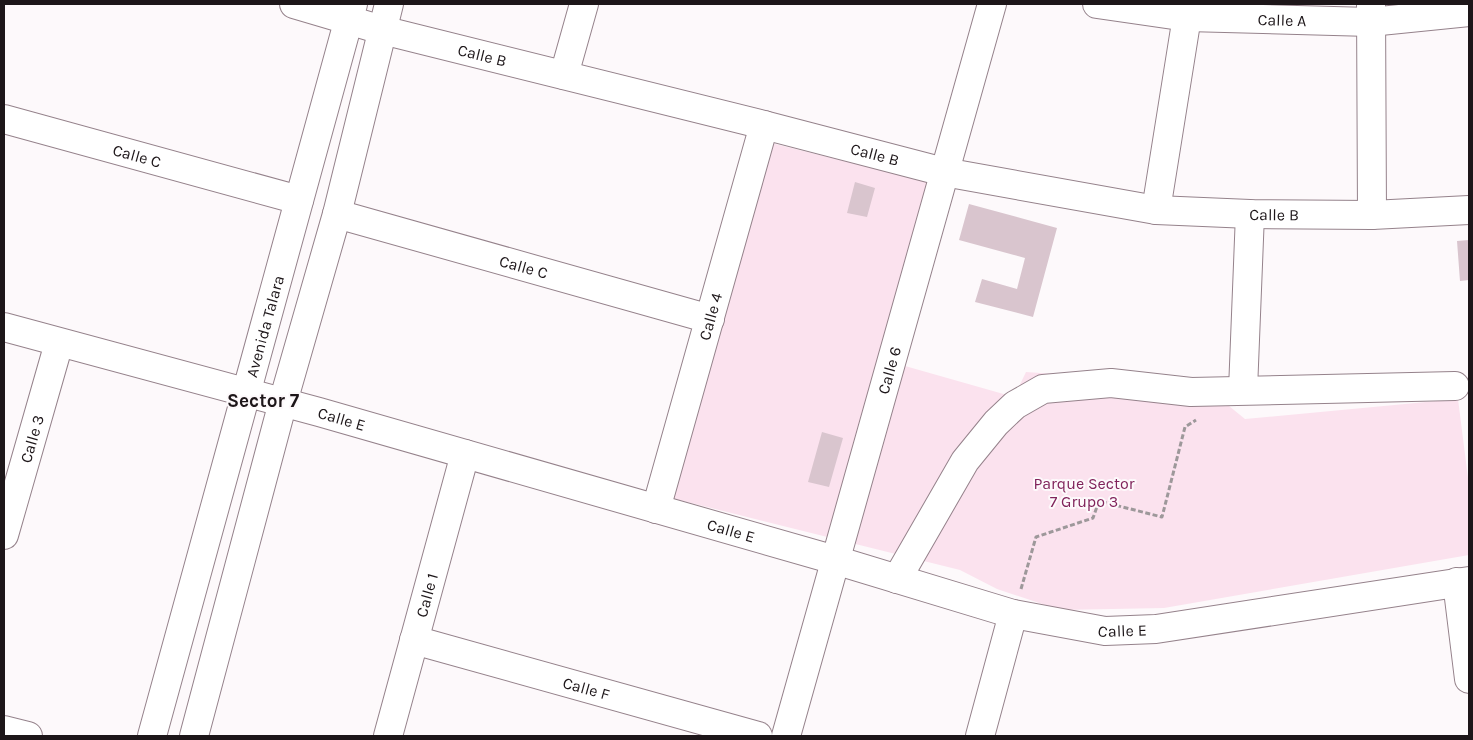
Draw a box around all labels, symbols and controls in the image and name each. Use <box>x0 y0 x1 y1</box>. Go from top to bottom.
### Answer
street label: Calle A <box>1257 9 1307 30</box>
street label: Calle B <box>456 40 509 70</box>
street label: Calle B <box>849 138 901 169</box>
street label: Calle C <box>111 140 164 171</box>
street label: Calle B <box>1249 204 1299 224</box>
street label: Calle C <box>497 251 550 282</box>
street label: Avenida Talara <box>241 273 288 379</box>
street label: Calle 4 <box>694 290 726 342</box>
street label: Calle 6 <box>873 344 905 396</box>
district label: Sector 7 <box>227 390 300 412</box>
street label: Calle E <box>316 403 368 434</box>
street label: Calle 3 <box>16 413 47 465</box>
park label: Parque Sector 7 Grupo 3 <box>1033 474 1135 511</box>
street label: Calle E <box>705 514 757 546</box>
street label: Calle 1 <box>411 571 442 619</box>
street label: Calle E <box>1096 620 1147 641</box>
street label: Calle F <box>561 673 612 704</box>

